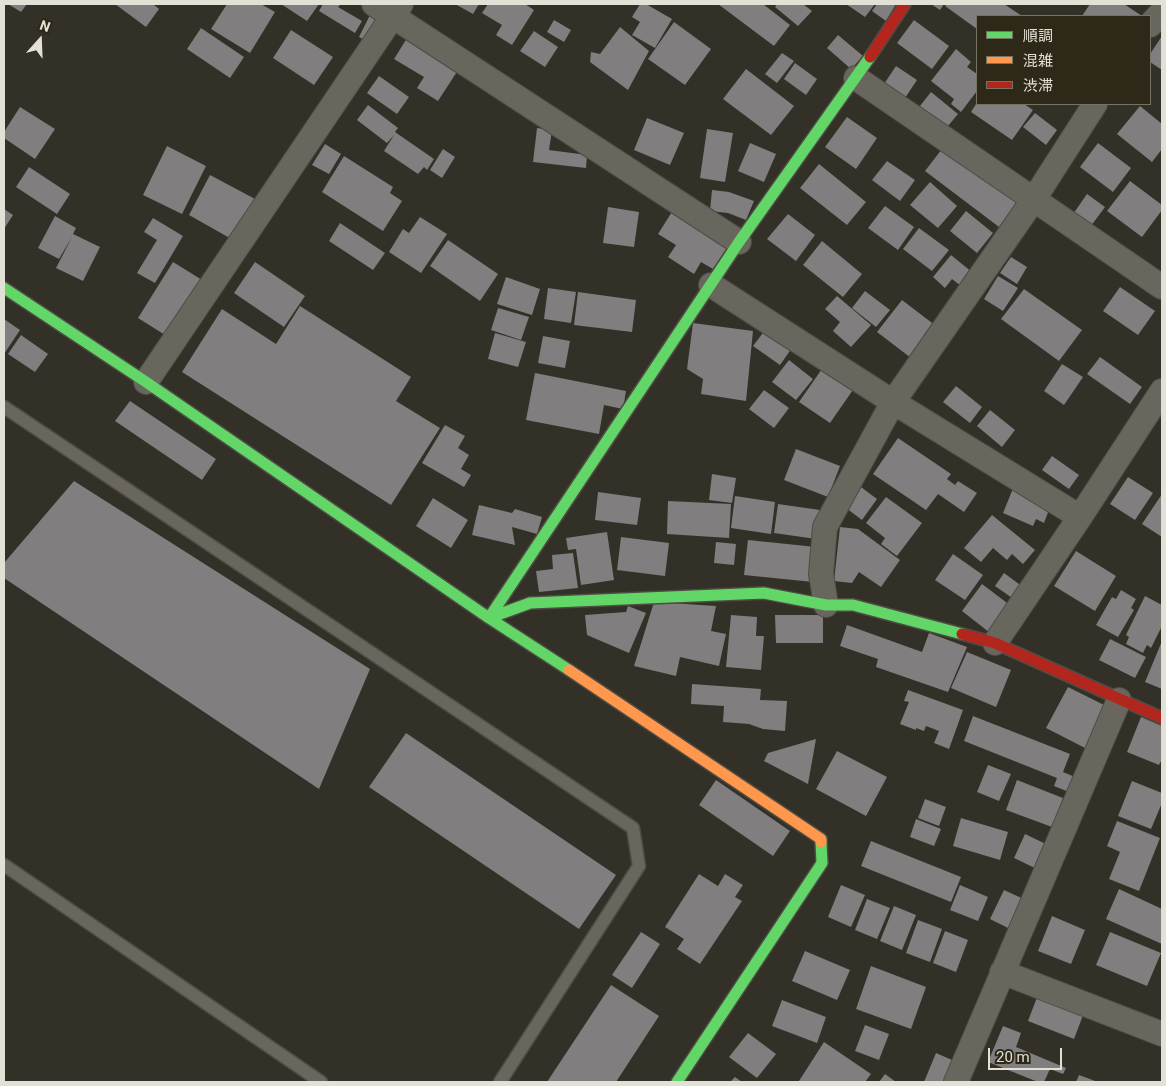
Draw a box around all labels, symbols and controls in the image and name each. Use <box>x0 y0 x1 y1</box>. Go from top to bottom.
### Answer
north arrow <box>15 15 65 65</box>
legend <box>976 15 1151 105</box>
text: N <box>38 17 53 35</box>
text: 順調 <box>1023 27 1053 45</box>
text: 混雑 <box>1023 52 1053 70</box>
text: 渋滞 <box>1023 77 1053 95</box>
scale bar <box>991 1038 1065 1070</box>
text: 20 m <box>996 1048 1030 1066</box>

